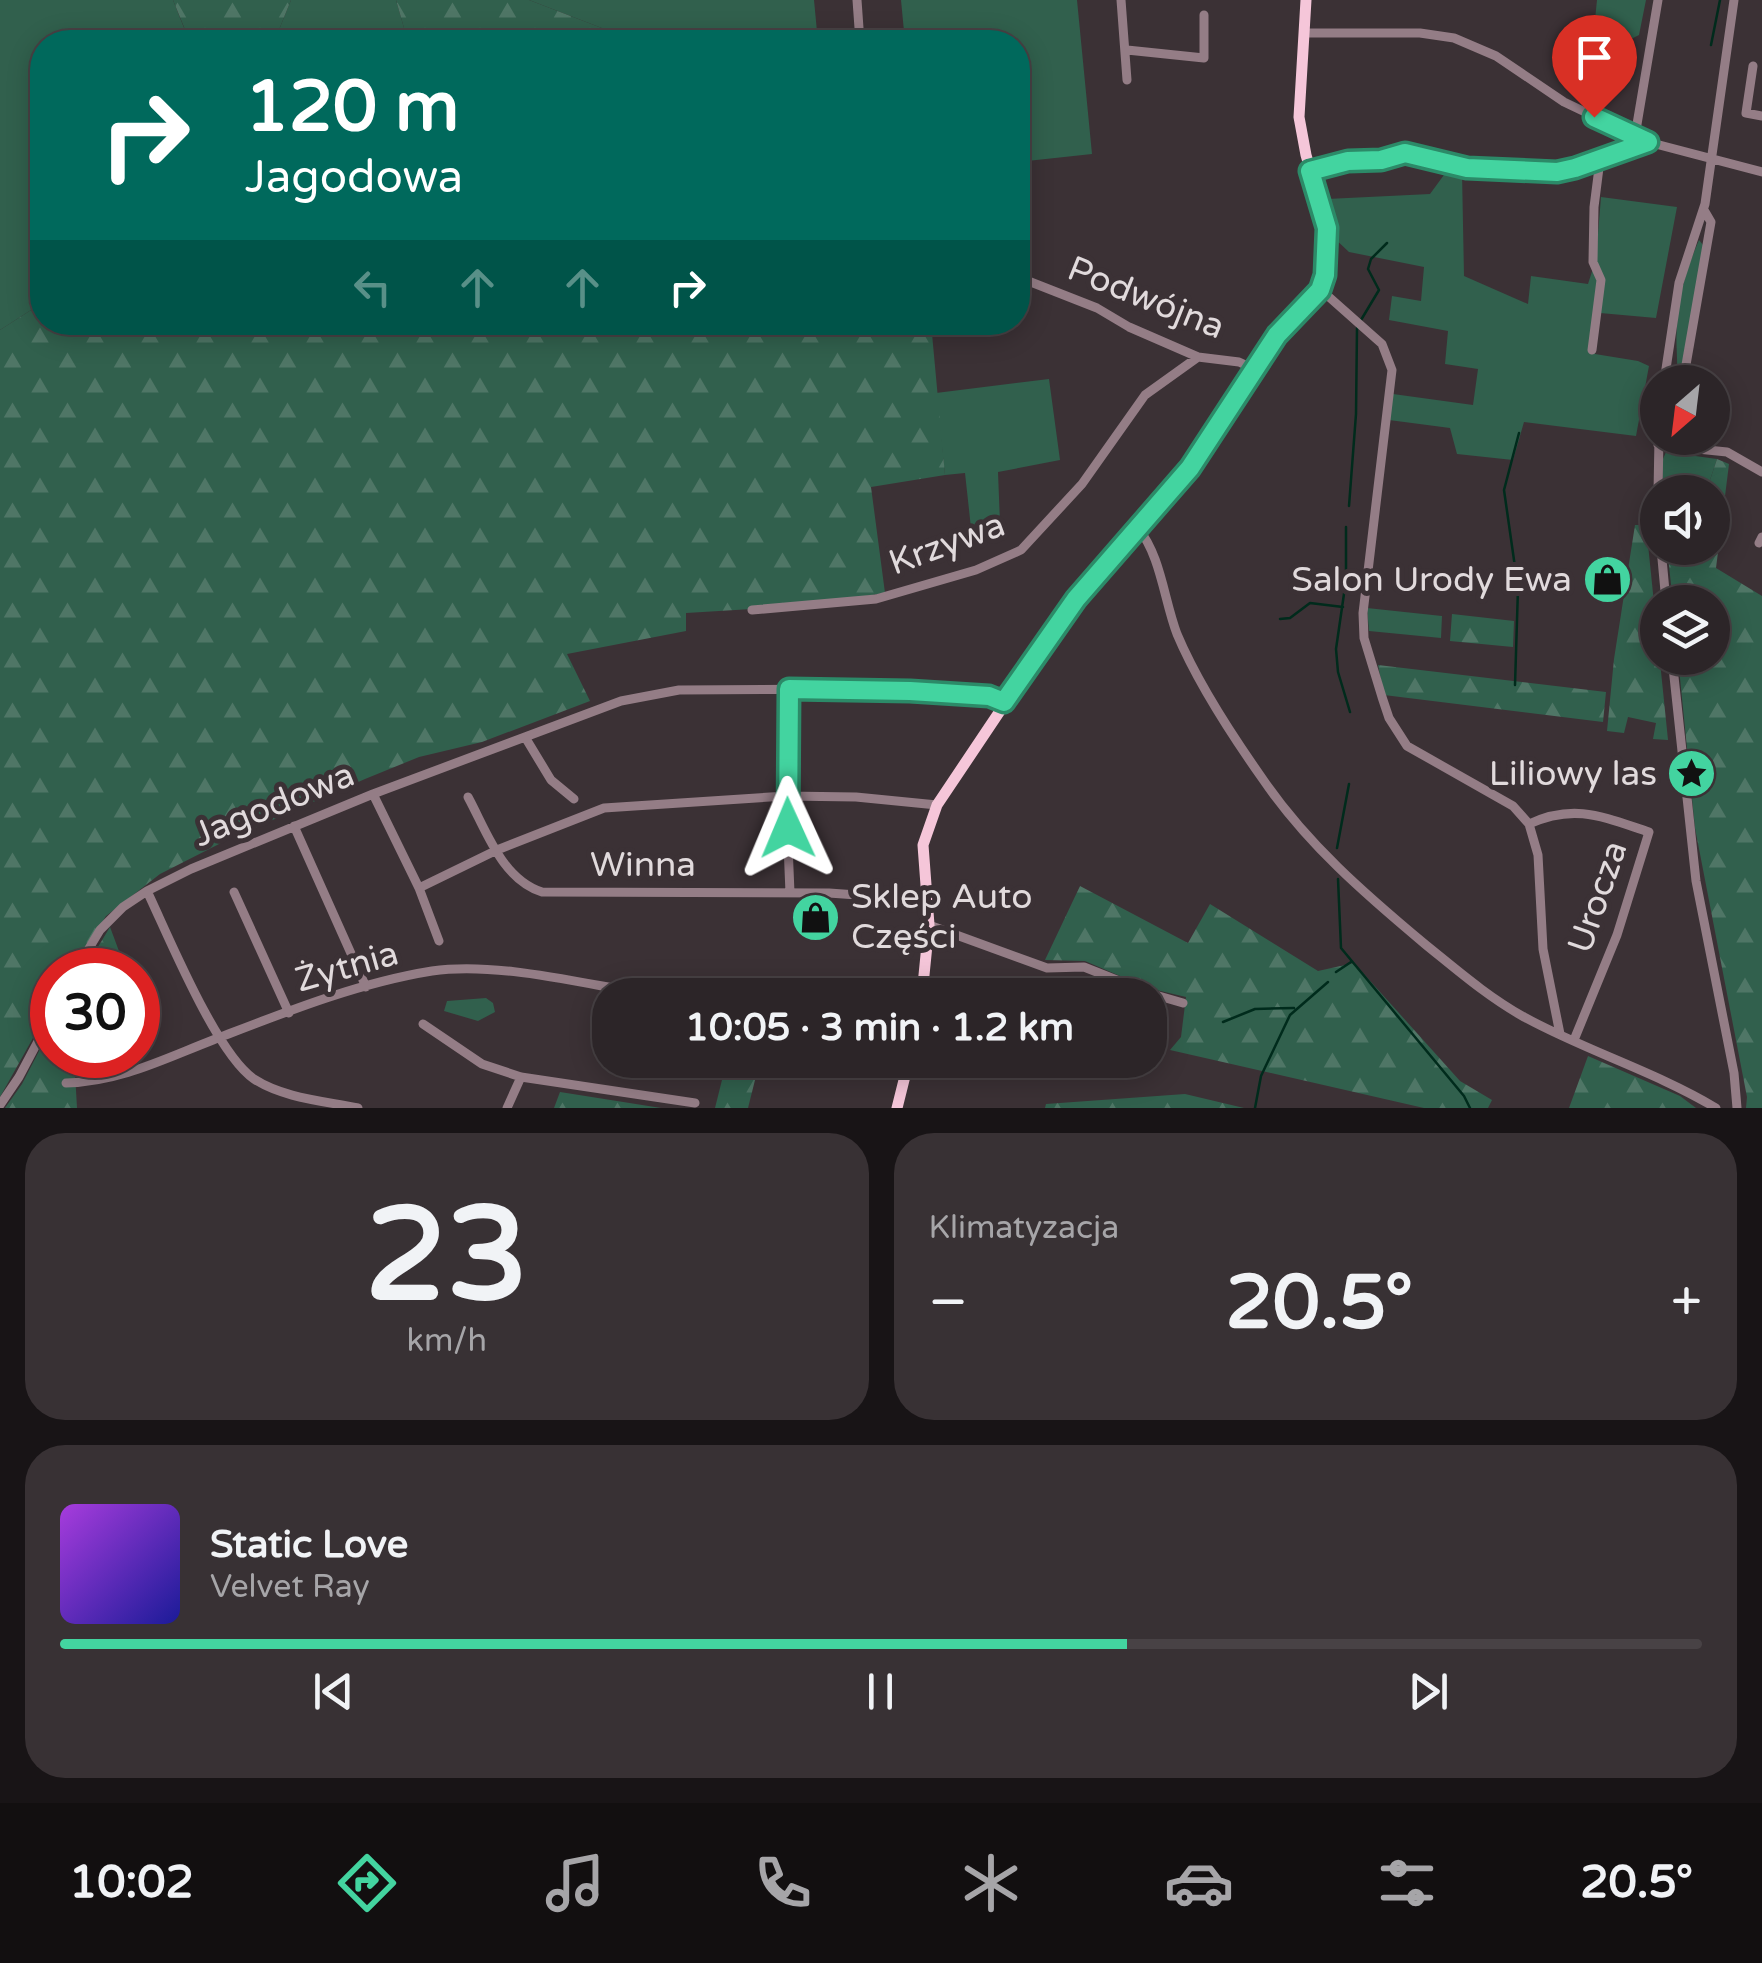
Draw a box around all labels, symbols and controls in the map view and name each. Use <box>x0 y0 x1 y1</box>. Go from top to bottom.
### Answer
pin <box>1552 15 1637 118</box>
icon: arrive <box>1567 30 1622 85</box>
text: 120 m <box>245 66 459 150</box>
icon: right <box>80 70 210 200</box>
text: Jagodowa <box>245 151 463 205</box>
street label: Podwójna <box>1062 248 1230 348</box>
icon: left <box>345 260 400 315</box>
icon: ahead <box>450 260 505 315</box>
icon: ahead <box>555 260 610 315</box>
icon: right <box>660 260 715 315</box>
north arrow <box>1640 365 1730 455</box>
map controls <box>1640 365 1730 675</box>
button: sound <box>1640 475 1730 565</box>
street label: Krzywa <box>883 504 1011 584</box>
shop icon: Salon Urody Ewa <box>1581 554 1633 606</box>
place label: Salon Urody Ewa <box>1291 559 1572 601</box>
button: layers <box>1640 585 1730 675</box>
place icon: Liliowy las <box>1666 748 1718 800</box>
place label: Liliowy las <box>1489 753 1657 795</box>
street label: Jagodowa <box>187 754 361 856</box>
position arrow <box>736 776 840 880</box>
street label: Urocza <box>1559 835 1637 959</box>
street label: Winna <box>590 844 696 886</box>
place label: Sklep Auto Części <box>851 876 1032 958</box>
shop icon: Sklep Auto Części <box>790 891 842 943</box>
street label: Żytnia <box>291 932 403 1002</box>
speed limit sign: 30 <box>30 948 160 1078</box>
text: 10:05 · 3 min · 1.2 km <box>685 1005 1074 1051</box>
text: 23 <box>365 1179 528 1335</box>
text: Klimatyzacja <box>929 1209 1119 1247</box>
text: 20.5° <box>1226 1258 1413 1348</box>
text: − <box>929 1270 968 1336</box>
text: + <box>1671 1270 1702 1336</box>
text: km/h <box>407 1322 487 1360</box>
text: Static Love <box>210 1522 408 1568</box>
text: Velvet Ray <box>210 1568 370 1606</box>
icon: previous <box>306 1664 361 1719</box>
icon: pause <box>853 1664 908 1719</box>
icon: next <box>1401 1664 1456 1719</box>
icon: directions <box>332 1848 402 1918</box>
icon: music <box>540 1848 610 1918</box>
icon: phone <box>748 1848 818 1918</box>
icon: climate <box>956 1848 1026 1918</box>
icon: car <box>1164 1848 1234 1918</box>
icon: filters <box>1372 1848 1442 1918</box>
text: 10:02 <box>69 1856 194 1910</box>
text: 20.5° <box>1580 1856 1693 1910</box>

